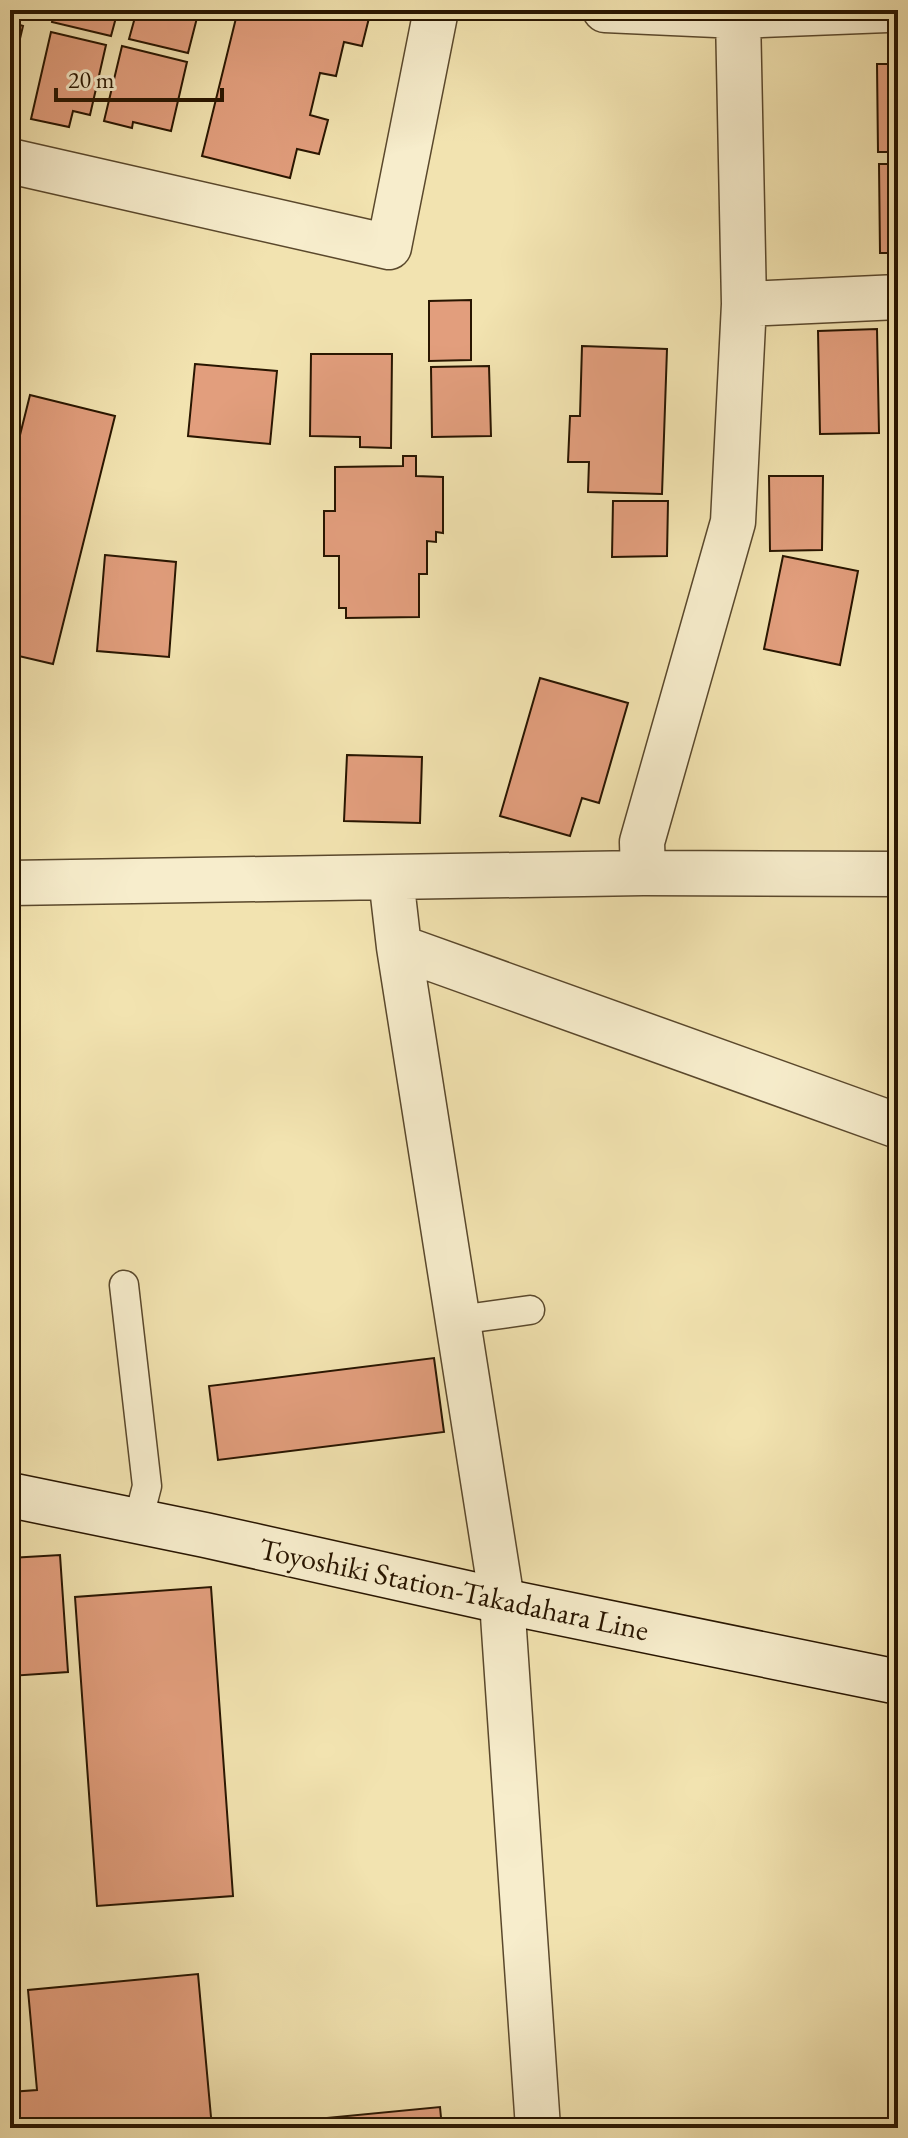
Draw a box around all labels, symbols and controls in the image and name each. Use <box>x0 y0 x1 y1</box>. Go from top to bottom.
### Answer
scale bar <box>56 52 222 102</box>
text: 20 m <box>68 64 115 95</box>
street label: Toyoshiki Station-Takadahara Line <box>256 1529 652 1649</box>

